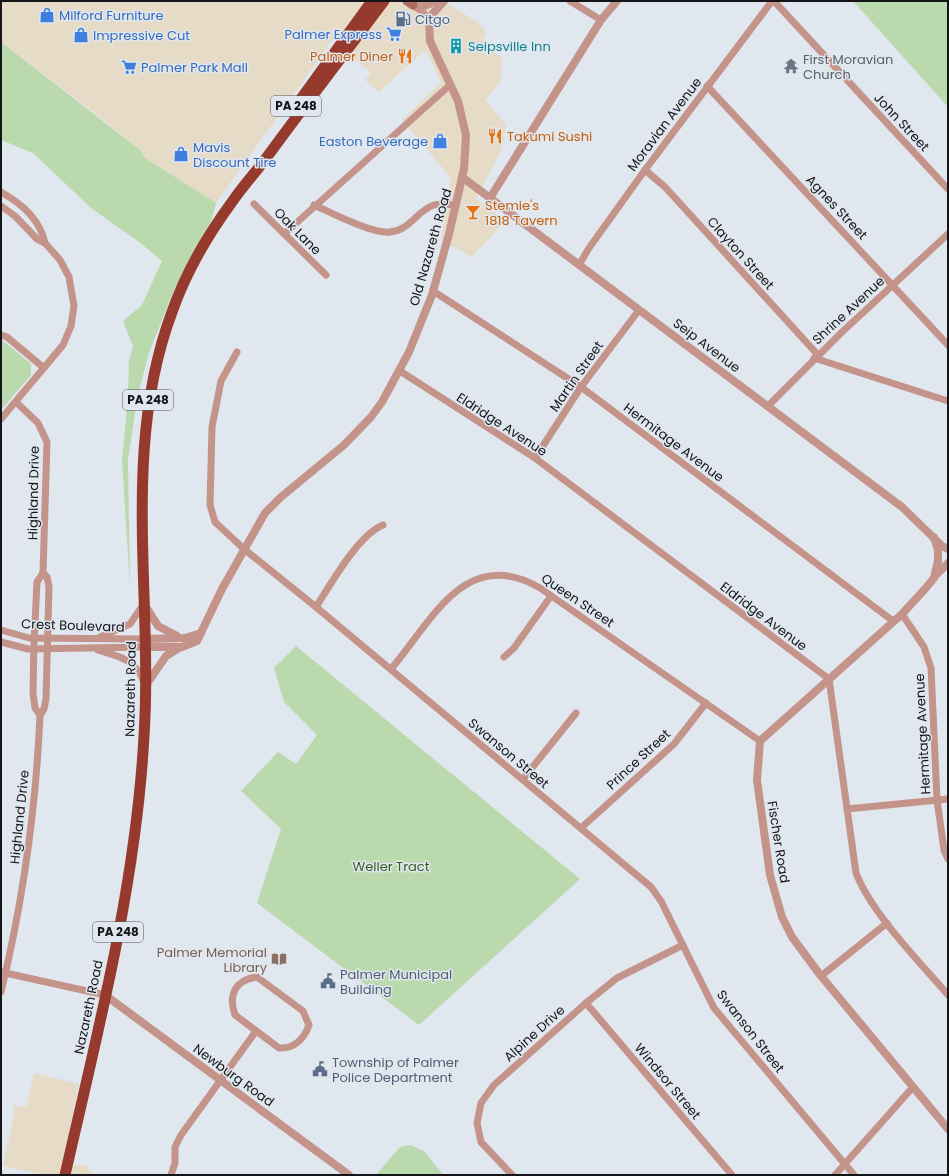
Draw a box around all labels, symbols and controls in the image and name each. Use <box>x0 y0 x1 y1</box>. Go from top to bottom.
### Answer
shop icon: Milford Furniture <box>38 6 56 24</box>
place label: Milford Furniture <box>59 6 164 25</box>
fuel station icon: Citgo <box>394 10 412 28</box>
place label: Citgo <box>415 10 450 29</box>
place label: Palmer Express <box>285 25 382 44</box>
supermarket icon: Palmer Express <box>385 25 403 43</box>
shop icon: Impressive Cut <box>72 26 90 44</box>
place label: Impressive Cut <box>93 26 190 45</box>
building icon: Seipsville Inn <box>447 37 465 55</box>
place label: Seipsville Inn <box>468 37 551 56</box>
place label: Palmer Diner <box>310 47 393 66</box>
restaurant icon: Palmer Diner <box>396 47 414 65</box>
place label: First Moravian Church <box>803 50 893 84</box>
temple icon: First Moravian Church <box>782 57 800 75</box>
supermarket icon: Palmer Park Mall <box>120 58 138 76</box>
place label: Palmer Park Mall <box>141 58 248 77</box>
street label: Moravian Avenue <box>623 73 706 175</box>
street label: John Street <box>870 89 934 156</box>
road number: PA 248 <box>271 96 321 116</box>
restaurant icon: Takumi Sushi <box>486 127 504 145</box>
place label: Takumi Sushi <box>507 127 592 146</box>
place label: Easton Beverage <box>319 132 428 151</box>
shop icon: Easton Beverage <box>431 132 449 150</box>
place label: Mavis Discount Tire <box>193 138 276 172</box>
shop icon: Mavis Discount Tire <box>172 145 190 163</box>
street label: Agnes Street <box>802 171 872 244</box>
street label: Old Nazareth Road <box>405 186 456 308</box>
place label: Stemie's 1818 Tavern <box>485 196 558 230</box>
street label: Oak Lane <box>270 203 326 259</box>
bar icon: Stemie's 1818 Tavern <box>464 203 482 221</box>
street label: Clayton Street <box>703 213 779 294</box>
street label: Shrine Avenue <box>808 272 889 349</box>
street label: Seip Avenue <box>669 314 744 377</box>
street label: Martin Street <box>545 337 608 416</box>
street label: Eldridge Avenue <box>453 388 551 461</box>
road number: PA 248 <box>123 390 173 410</box>
street label: Hermitage Avenue <box>620 398 728 486</box>
street label: Highland Drive <box>23 446 44 540</box>
street label: Queen Street <box>537 569 618 632</box>
street label: Eldridge Avenue <box>716 577 811 655</box>
street label: Crest Boulevard <box>21 614 125 637</box>
street label: Nazareth Road <box>120 641 141 737</box>
street label: Hermitage Avenue <box>910 673 935 795</box>
street label: Swanson Street <box>464 714 553 793</box>
street label: Prince Street <box>602 724 675 794</box>
street label: Highland Drive <box>5 769 34 865</box>
street label: Fischer Road <box>763 800 794 885</box>
park label: Weller Tract <box>353 857 430 876</box>
road number: PA 248 <box>93 922 143 942</box>
place label: Palmer Memorial Library <box>157 943 268 977</box>
library icon: Palmer Memorial Library <box>270 950 288 968</box>
street label: Nazareth Road <box>69 958 108 1056</box>
place label: Palmer Municipal Building <box>340 965 452 999</box>
public building icon: Palmer Municipal Building <box>319 972 337 990</box>
street label: Swanson Street <box>712 986 789 1077</box>
street label: Alpine Drive <box>500 1001 569 1066</box>
street label: Windsor Street <box>630 1039 705 1124</box>
street label: Newburg Road <box>189 1040 278 1111</box>
place label: Township of Palmer Police Department <box>332 1053 459 1087</box>
public building icon: Township of Palmer Police Department <box>311 1060 329 1078</box>

